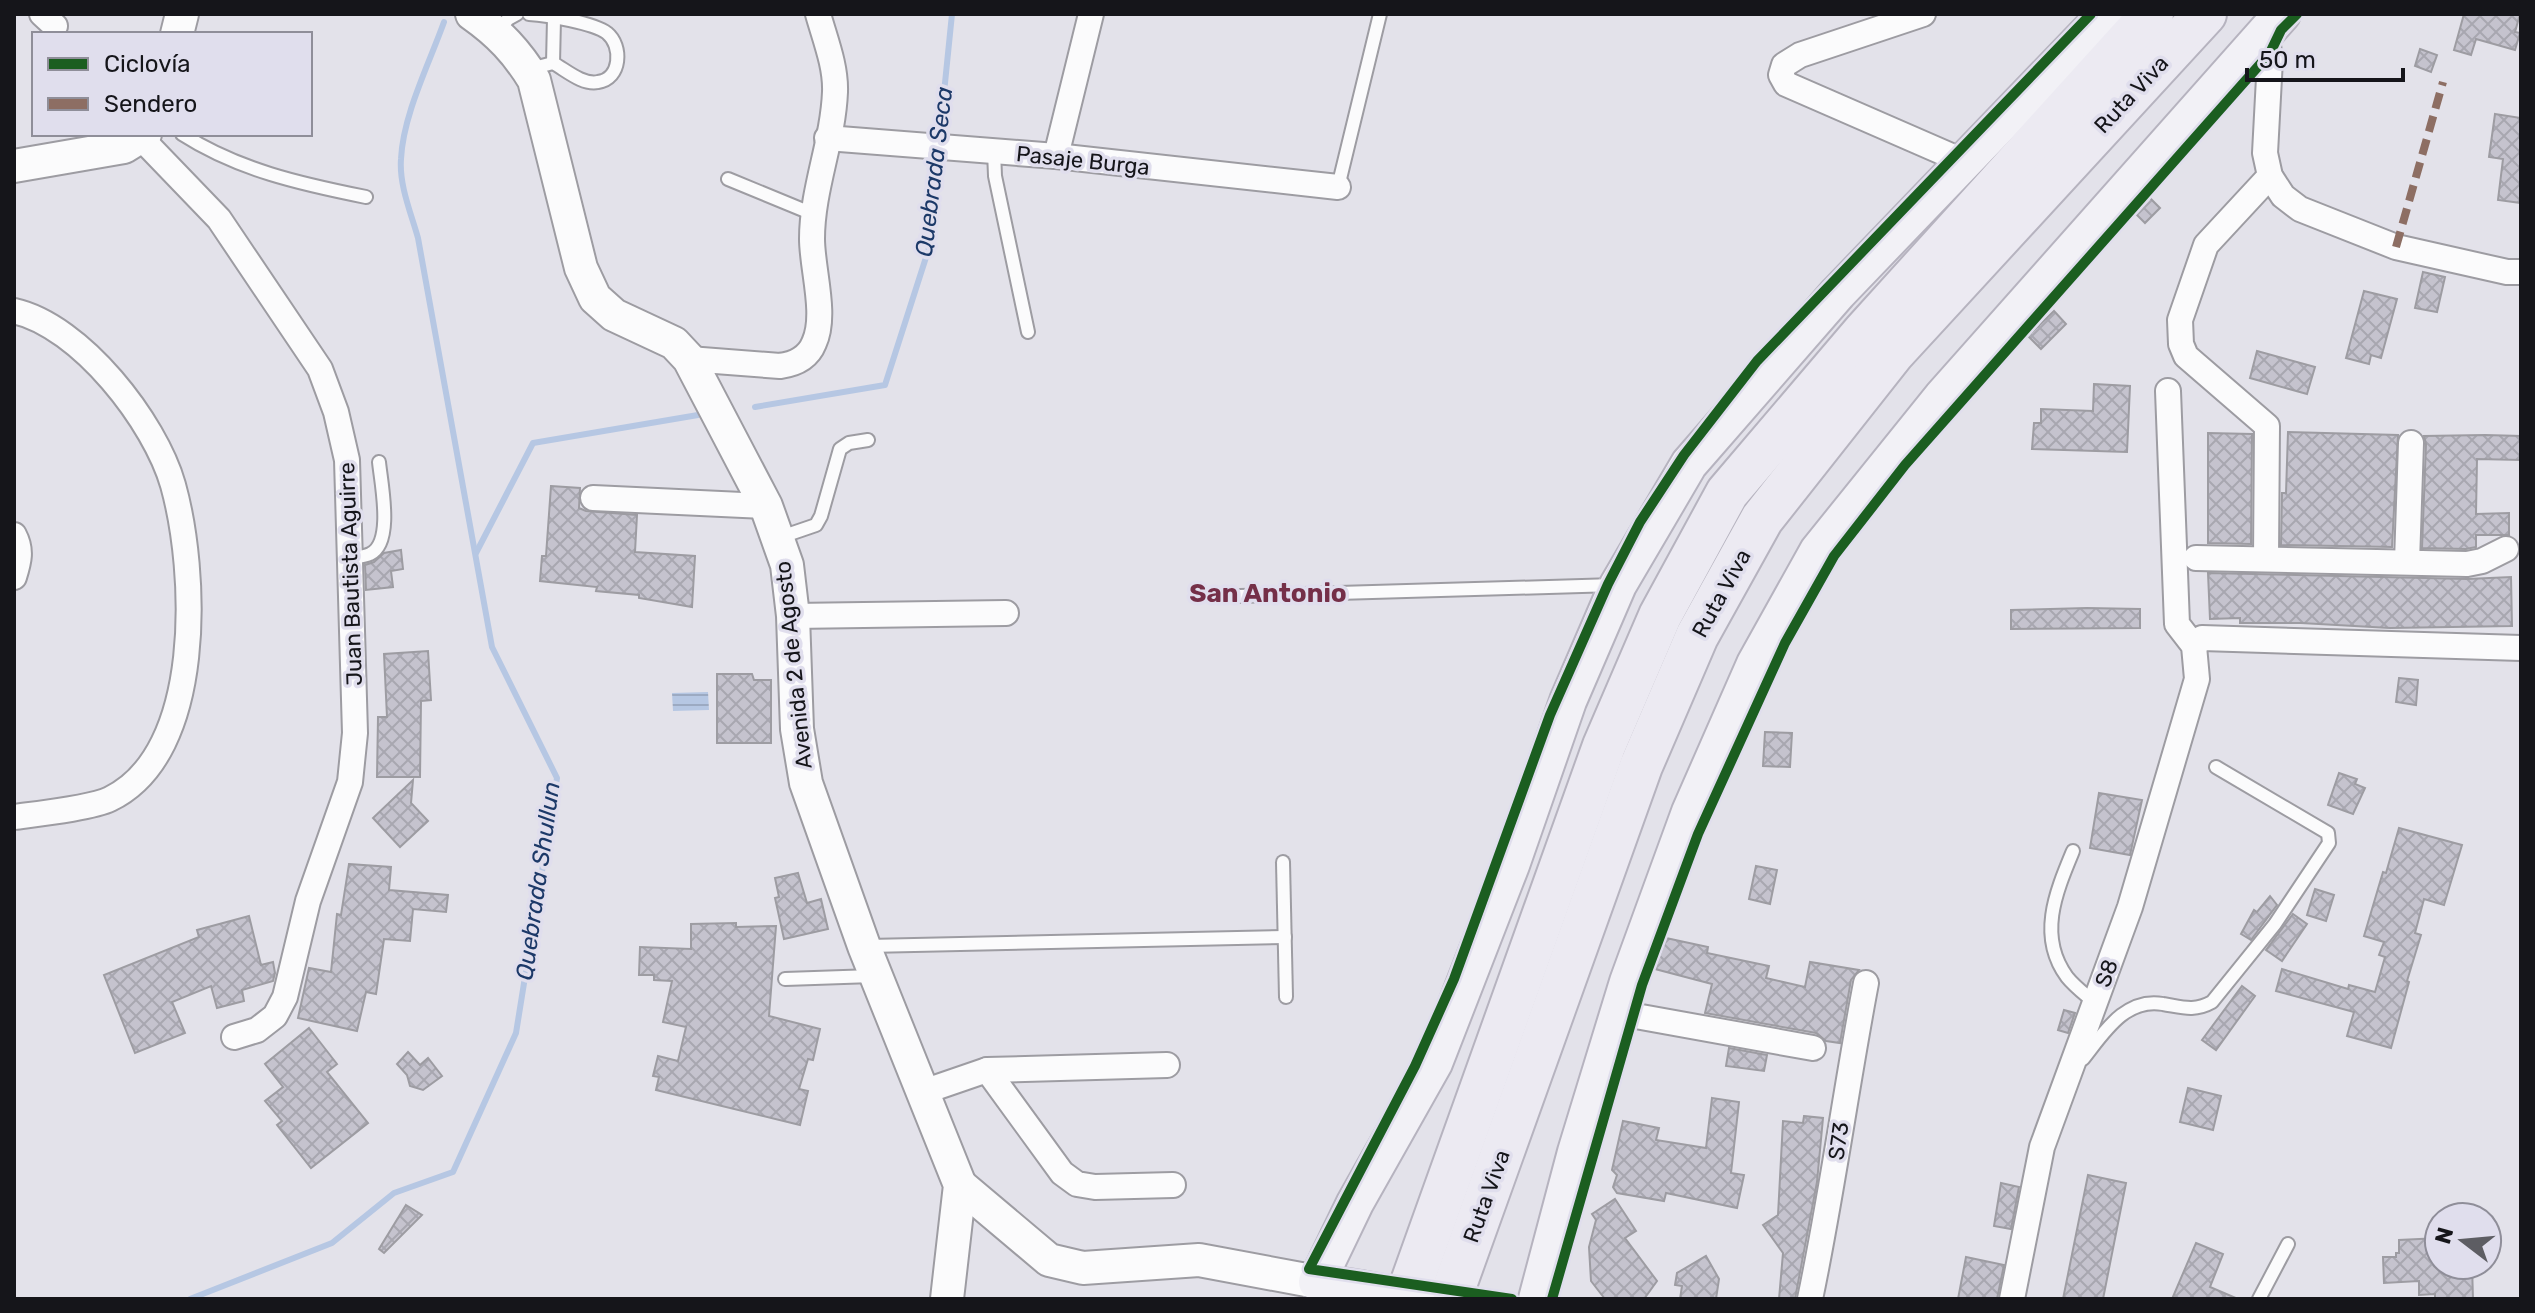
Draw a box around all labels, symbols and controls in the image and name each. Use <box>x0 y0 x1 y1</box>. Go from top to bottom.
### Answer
legend <box>32 32 312 136</box>
scale bar <box>2247 32 2403 82</box>
text: 50 m <box>2259 46 2316 74</box>
text: Ciclovía <box>104 50 191 78</box>
street label: Ruta Viva <box>2089 50 2174 139</box>
water label: Quebrada Seca <box>910 85 958 259</box>
text: Sendero <box>104 90 197 118</box>
street label: Pasaje Burga <box>1015 140 1151 181</box>
street label: Juan Bautista Aguirre <box>333 462 368 686</box>
street label: Ruta Viva <box>1686 544 1757 642</box>
street label: Avenida 2 de Agosto <box>769 560 818 770</box>
district label: San Antonio <box>1189 578 1347 609</box>
water label: Quebrada Shullun <box>510 780 566 982</box>
street label: S8 <box>2089 956 2124 991</box>
street label: S73 <box>1822 1120 1855 1162</box>
street label: Ruta Viva <box>1457 1146 1516 1246</box>
north arrow <box>2423 1201 2503 1281</box>
text: N <box>2429 1224 2459 1247</box>

